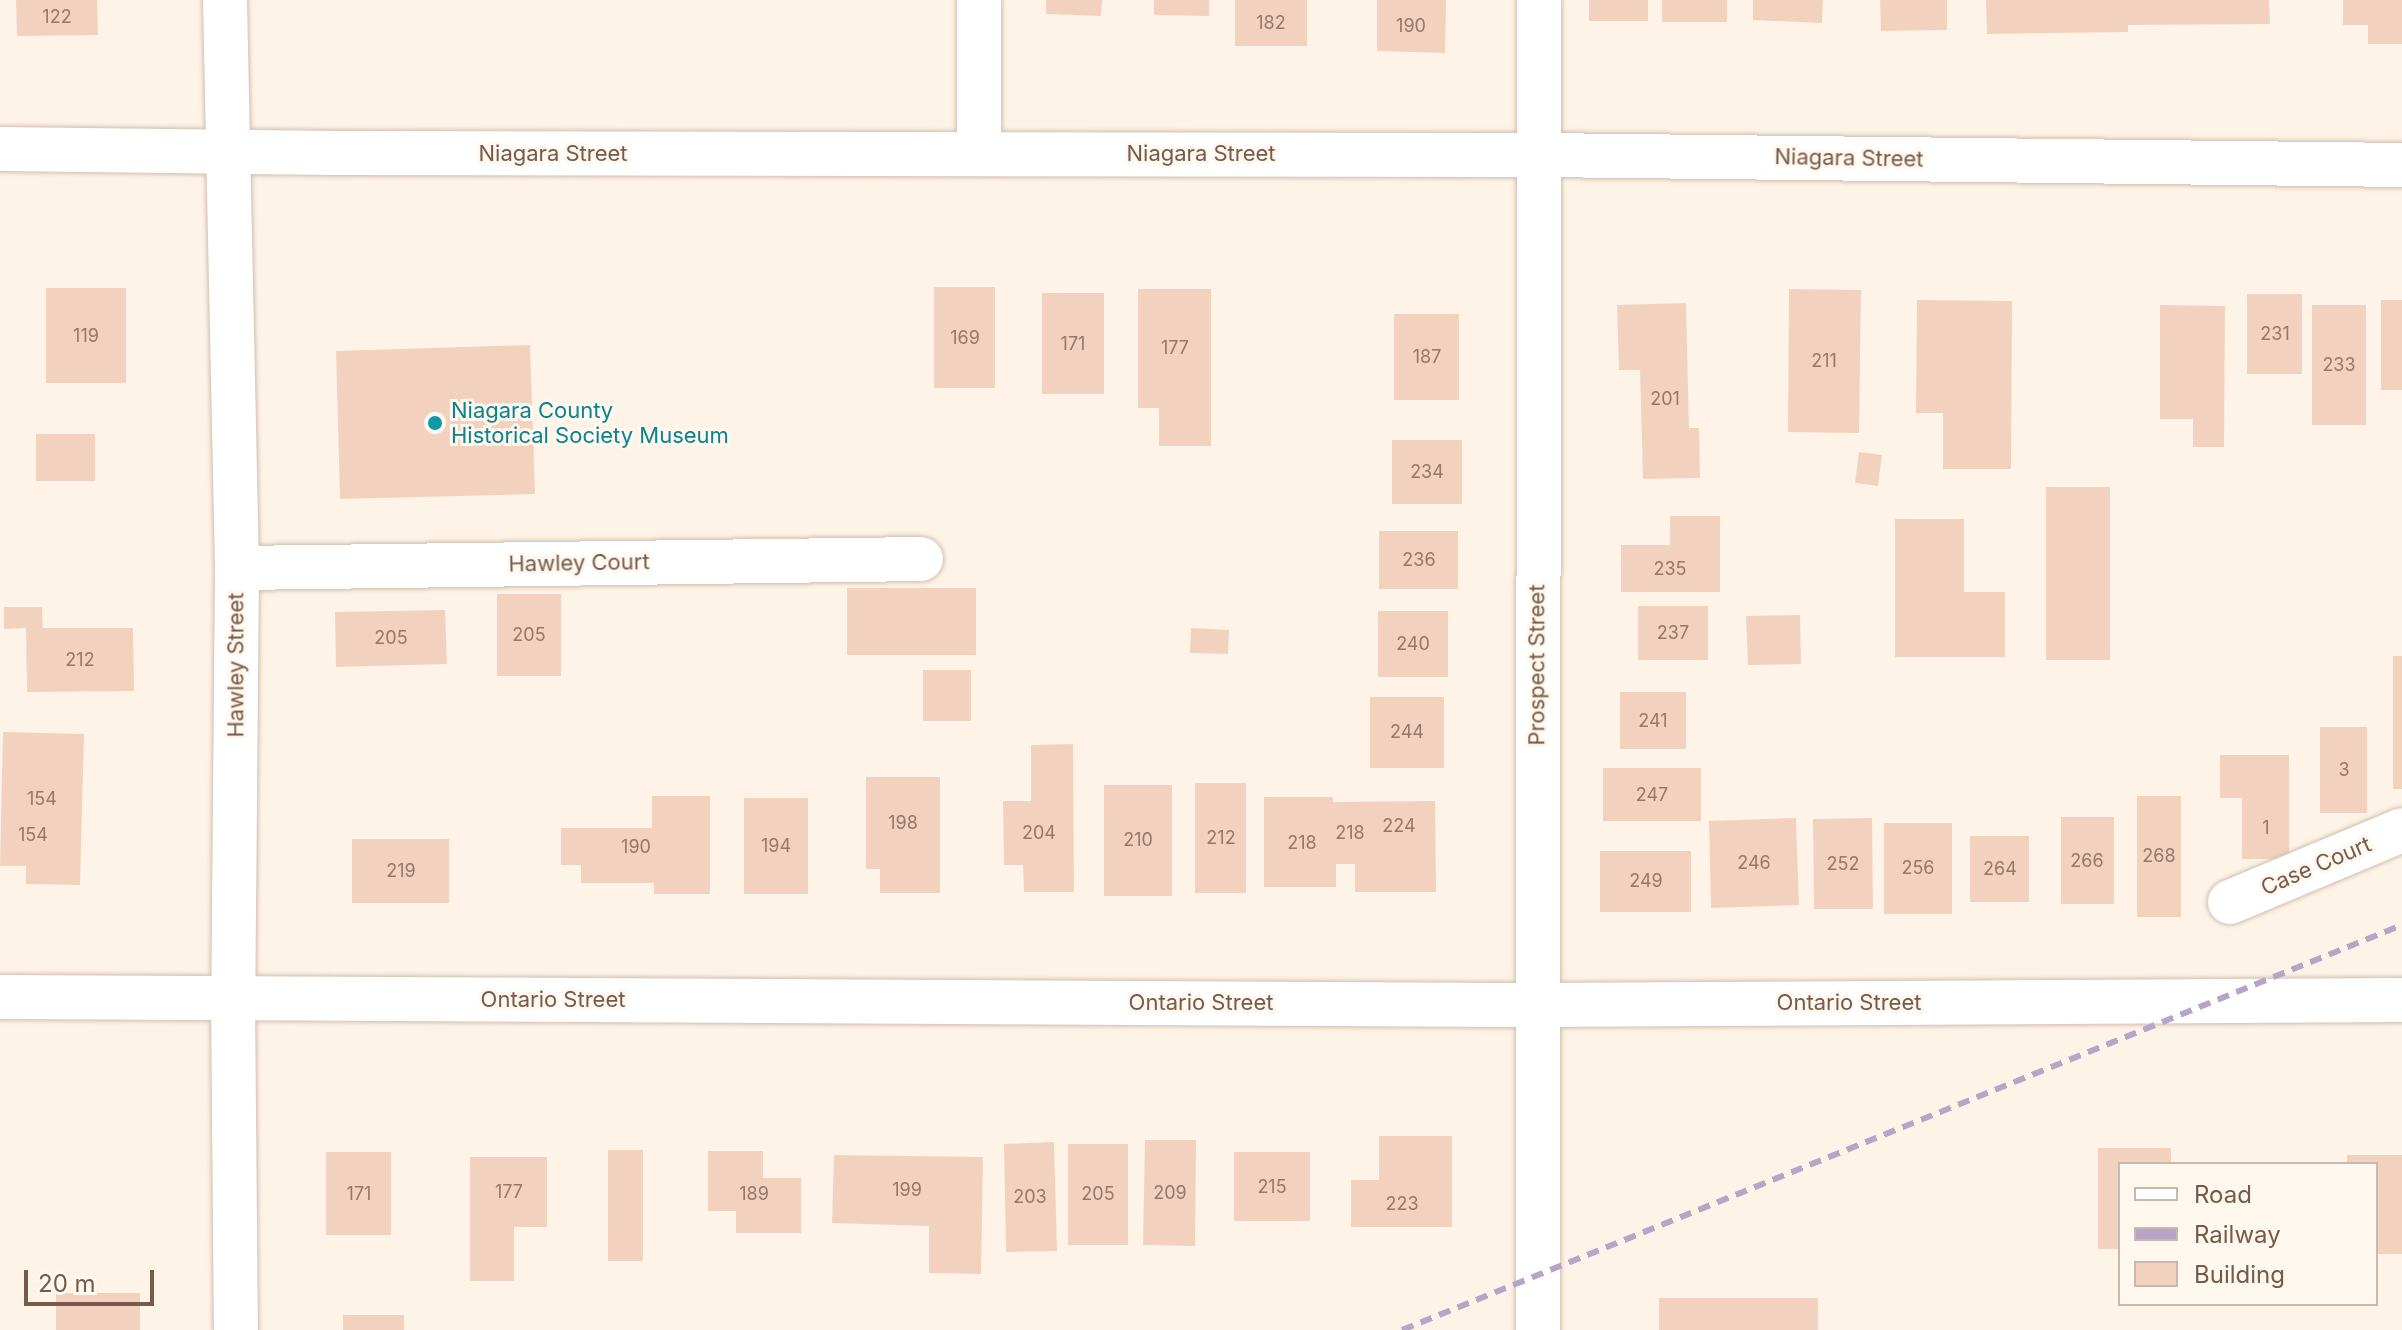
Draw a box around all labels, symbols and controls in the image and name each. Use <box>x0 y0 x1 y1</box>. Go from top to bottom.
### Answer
house number: 122 <box>42 6 72 28</box>
house number: 182 <box>1256 12 1286 34</box>
house number: 190 <box>1396 15 1426 37</box>
street label: Niagara Street <box>478 141 628 167</box>
street label: Niagara Street <box>1126 141 1276 167</box>
street label: Niagara Street <box>1774 144 1924 172</box>
house number: 231 <box>2260 323 2290 345</box>
house number: 119 <box>73 325 99 347</box>
house number: 169 <box>950 327 980 349</box>
house number: 171 <box>1061 333 1085 355</box>
house number: 177 <box>1161 337 1189 359</box>
house number: 187 <box>1413 346 1441 368</box>
house number: 211 <box>1811 350 1837 372</box>
house number: 233 <box>2322 354 2356 376</box>
house number: 201 <box>1650 388 1680 410</box>
place label: Niagara County Historical Society Museum <box>451 397 729 448</box>
marker: Niagara County Historical Society Museum <box>426 414 444 432</box>
house number: 234 <box>1410 461 1444 483</box>
street label: Hawley Court <box>508 549 650 577</box>
house number: 236 <box>1402 549 1436 571</box>
house number: 235 <box>1653 558 1687 580</box>
street label: Prospect Street <box>1524 584 1550 746</box>
street label: Hawley Street <box>223 592 249 738</box>
house number: 237 <box>1657 622 1689 644</box>
house number: 205 <box>512 624 546 646</box>
house number: 205 <box>374 627 408 649</box>
house number: 240 <box>1396 633 1430 655</box>
house number: 212 <box>65 649 95 671</box>
house number: 241 <box>1638 710 1668 732</box>
house number: 244 <box>1390 721 1424 743</box>
house number: 3 <box>2338 759 2350 781</box>
house number: 247 <box>1636 784 1668 806</box>
house number: 154 <box>27 788 57 810</box>
house number: 198 <box>888 812 918 834</box>
house number: 224 <box>1382 815 1416 837</box>
house number: 1 <box>2262 817 2270 839</box>
house number: 204 <box>1022 822 1056 844</box>
house number: 218 <box>1335 822 1365 844</box>
house number: 154 <box>18 824 48 846</box>
house number: 212 <box>1206 827 1236 849</box>
house number: 210 <box>1123 829 1153 851</box>
street label: Case Court <box>2257 831 2375 901</box>
house number: 218 <box>1287 832 1317 854</box>
house number: 194 <box>761 835 791 857</box>
house number: 190 <box>621 836 651 858</box>
house number: 268 <box>2142 845 2176 867</box>
house number: 266 <box>2070 850 2104 872</box>
house number: 246 <box>1737 852 1771 874</box>
house number: 252 <box>1827 853 1859 875</box>
house number: 256 <box>1901 857 1935 879</box>
house number: 264 <box>1983 858 2017 880</box>
house number: 219 <box>386 860 416 882</box>
house number: 249 <box>1629 870 1663 892</box>
street label: Ontario Street <box>481 987 625 1013</box>
street label: Ontario Street <box>1129 990 1273 1016</box>
street label: Ontario Street <box>1777 990 1921 1016</box>
legend <box>2118 1162 2378 1306</box>
house number: 215 <box>1257 1176 1287 1198</box>
house number: 199 <box>892 1179 922 1201</box>
text: Road <box>2194 1180 2252 1209</box>
house number: 177 <box>495 1181 523 1203</box>
house number: 209 <box>1153 1182 1187 1204</box>
house number: 171 <box>347 1183 371 1205</box>
house number: 189 <box>739 1183 769 1205</box>
house number: 205 <box>1081 1183 1115 1205</box>
house number: 203 <box>1013 1186 1047 1208</box>
house number: 223 <box>1385 1193 1419 1215</box>
text: Railway <box>2194 1220 2281 1249</box>
scale bar <box>28 1254 158 1304</box>
text: Building <box>2194 1260 2285 1289</box>
text: 20 m <box>38 1269 96 1298</box>

